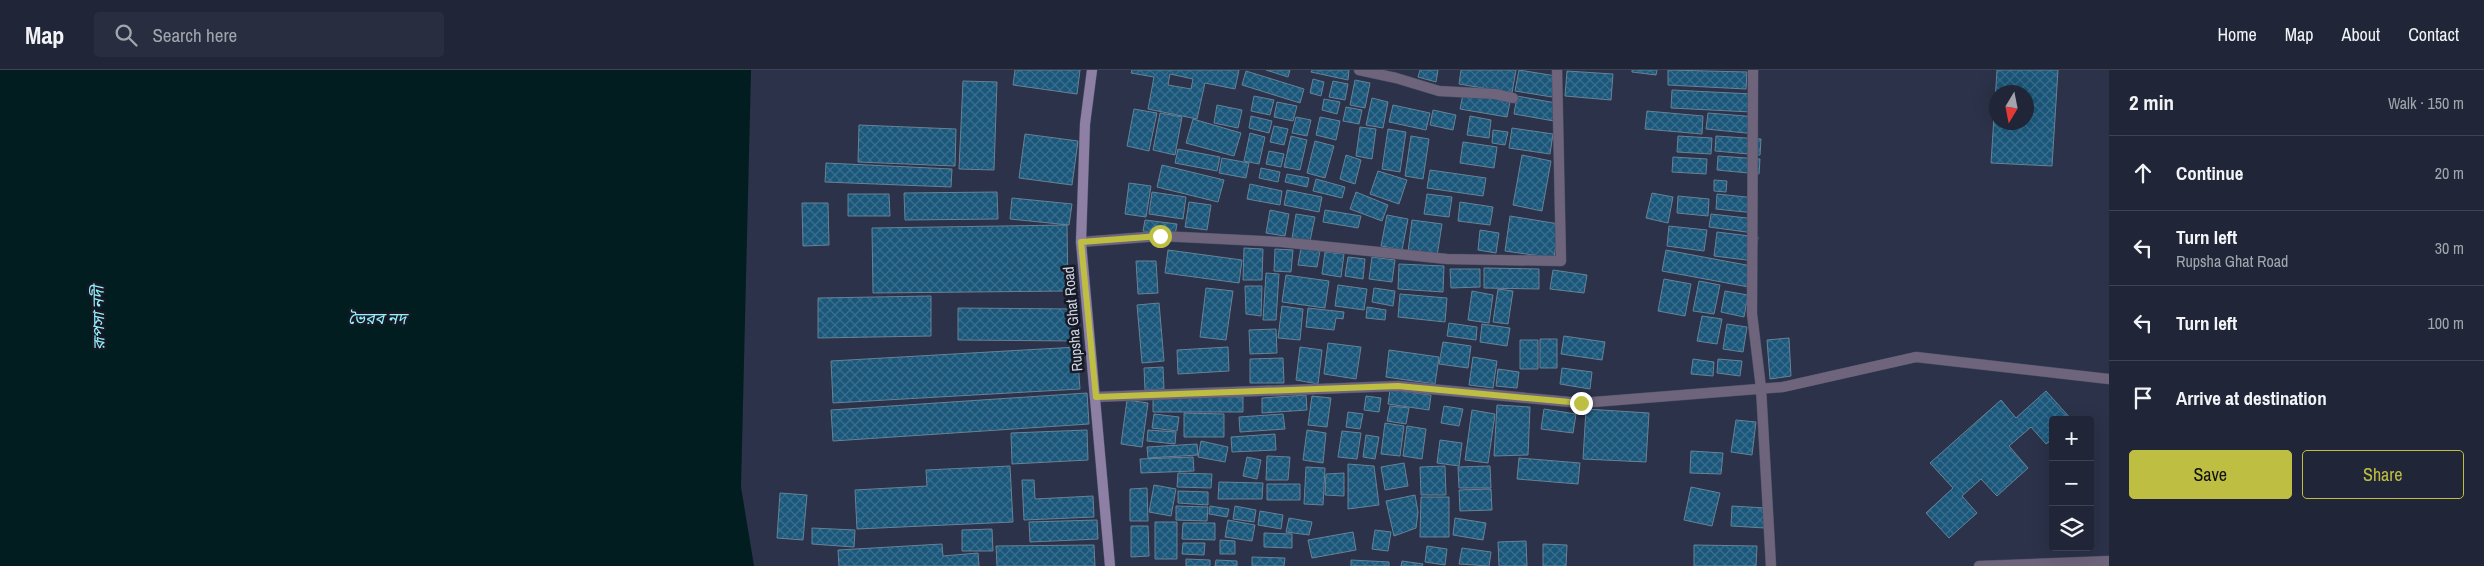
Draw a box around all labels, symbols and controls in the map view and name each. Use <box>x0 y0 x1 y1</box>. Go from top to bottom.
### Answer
search box <box>94 12 444 57</box>
text: Map <box>25 19 64 51</box>
icon: search <box>112 21 140 49</box>
text: Search here <box>152 22 237 48</box>
text: Home <box>2217 22 2257 47</box>
text: Map <box>2285 22 2314 47</box>
text: About <box>2342 22 2380 47</box>
text: Contact <box>2408 22 2459 47</box>
north arrow <box>1989 85 2034 130</box>
text: 2 min <box>2129 88 2174 117</box>
text: Walk · 150 m <box>2388 92 2464 114</box>
icon: ahead <box>2129 159 2157 187</box>
text: Continue <box>2176 160 2244 186</box>
text: 20 m <box>2435 162 2464 184</box>
text: Turn left <box>2176 224 2237 250</box>
route start <box>1149 225 1172 248</box>
icon: left <box>2129 234 2157 262</box>
text: 30 m <box>2435 237 2464 259</box>
text: Rupsha Ghat Road <box>2176 250 2288 272</box>
street label: Rupsha Ghat Road <box>1057 266 1088 372</box>
water label: রূপসা নদী <box>86 283 110 350</box>
water label: ভৈরব নদ <box>348 307 409 329</box>
icon: left <box>2129 309 2157 337</box>
text: Turn left <box>2176 310 2237 336</box>
text: 100 m <box>2428 312 2464 334</box>
icon: arrive <box>2129 384 2157 412</box>
text: Arrive at destination <box>2176 385 2327 411</box>
route end <box>1570 392 1593 415</box>
map controls <box>2049 416 2094 551</box>
button: + <box>2049 416 2094 461</box>
button: Save <box>2129 450 2292 499</box>
button: Share <box>2302 450 2464 499</box>
button: − <box>2049 461 2094 506</box>
button: layers <box>2049 506 2094 551</box>

